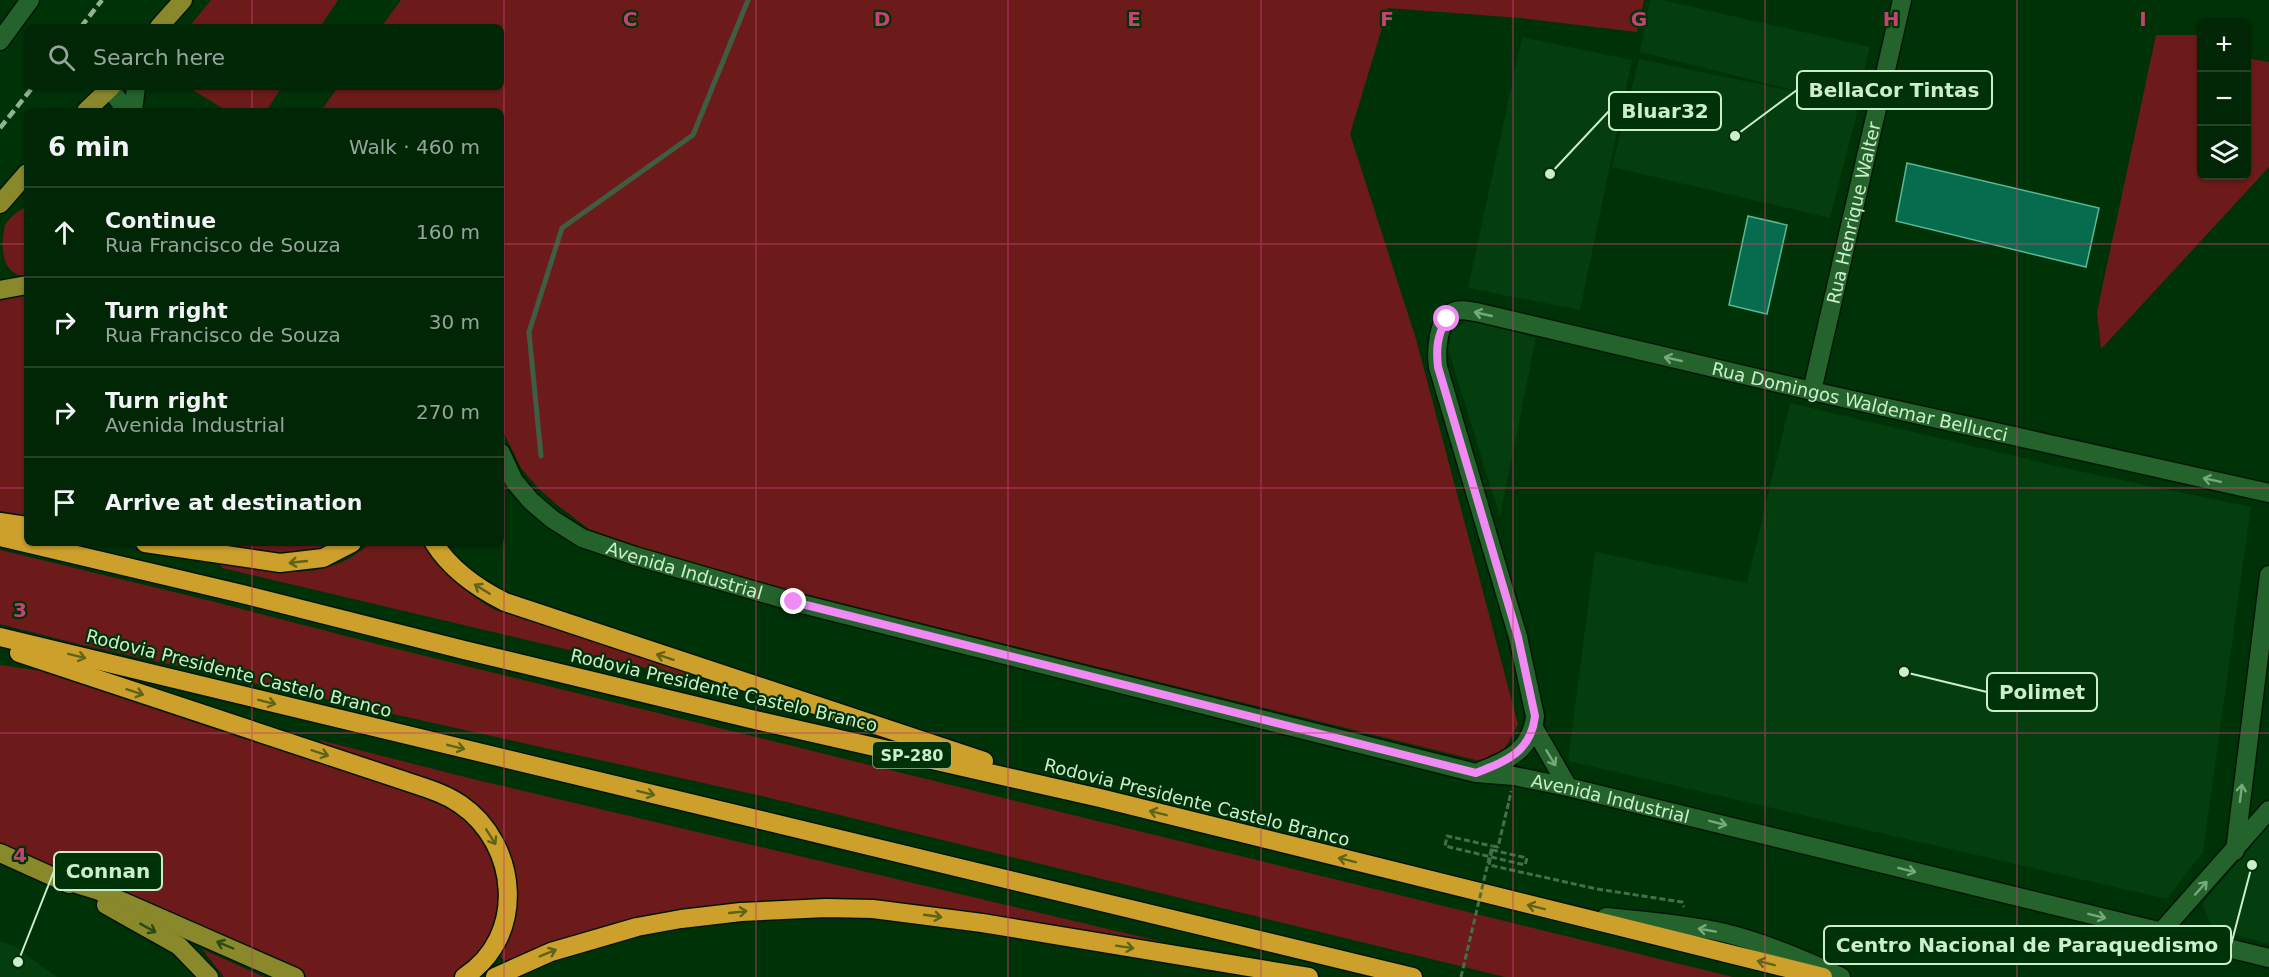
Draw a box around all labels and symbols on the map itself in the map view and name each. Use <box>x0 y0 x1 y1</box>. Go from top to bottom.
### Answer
text: C <box>623 7 637 31</box>
text: D <box>874 7 890 31</box>
text: E <box>1127 7 1141 31</box>
text: F <box>1380 7 1394 31</box>
text: G <box>1631 7 1647 31</box>
text: H <box>1883 7 1899 31</box>
text: I <box>2139 7 2147 31</box>
callout: BellaCor Tintas <box>1797 71 1992 109</box>
text: BellaCor Tintas <box>1809 78 1979 102</box>
callout: Bluar32 <box>1609 92 1721 130</box>
text: Bluar32 <box>1621 99 1709 123</box>
street label: Rua Henrique Walter <box>1822 119 1884 306</box>
route start <box>1433 305 1459 331</box>
one-way arrow <box>1474 307 1493 319</box>
one-way arrow <box>1664 353 1683 365</box>
street label: Rua Domingos Waldemar Bellucci <box>1710 357 2010 445</box>
one-way arrow <box>2203 474 2222 486</box>
street label: Avenida Industrial <box>604 537 766 603</box>
one-way arrow <box>289 557 308 568</box>
one-way arrow <box>474 583 491 595</box>
route end <box>780 588 806 614</box>
text: 3 <box>13 598 27 622</box>
street label: Rodovia Presidente Castelo Branco <box>84 625 394 721</box>
street label: Rodovia Presidente Castelo Branco <box>569 644 879 736</box>
one-way arrow <box>656 650 675 661</box>
one-way arrow <box>67 651 86 662</box>
callout: Polimet <box>1987 673 2097 711</box>
text: Polimet <box>1999 680 2085 704</box>
one-way arrow <box>125 687 144 698</box>
one-way arrow <box>257 696 276 708</box>
one-way arrow <box>447 742 466 754</box>
road number: SP-280 <box>873 742 951 768</box>
one-way arrow <box>310 749 329 760</box>
one-way arrow <box>1545 749 1557 766</box>
street label: Rodovia Presidente Castelo Branco <box>1042 754 1352 850</box>
street label: Avenida Industrial <box>1529 769 1692 827</box>
one-way arrow <box>2236 784 2247 803</box>
one-way arrow <box>636 787 655 799</box>
one-way arrow <box>1148 806 1167 818</box>
one-way arrow <box>1708 818 1727 830</box>
one-way arrow <box>486 828 498 845</box>
text: 4 <box>13 843 27 867</box>
callout: Connan <box>54 852 162 890</box>
one-way arrow <box>1338 853 1357 865</box>
text: Connan <box>66 859 150 883</box>
one-way arrow <box>1898 864 1917 876</box>
one-way arrow <box>2194 881 2208 896</box>
one-way arrow <box>1527 900 1546 912</box>
one-way arrow <box>728 906 748 917</box>
one-way arrow <box>922 911 942 922</box>
one-way arrow <box>2087 911 2106 923</box>
one-way arrow <box>139 922 156 934</box>
one-way arrow <box>1697 924 1717 935</box>
callout: Centro Nacional de Paraquedismo <box>1824 926 2231 964</box>
text: Centro Nacional de Paraquedismo <box>1836 933 2218 957</box>
one-way arrow <box>216 939 234 950</box>
one-way arrow <box>1115 941 1134 952</box>
one-way arrow <box>538 947 557 958</box>
one-way arrow <box>1757 957 1776 969</box>

